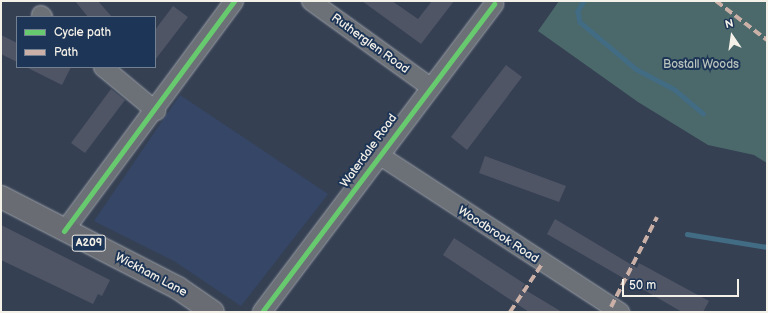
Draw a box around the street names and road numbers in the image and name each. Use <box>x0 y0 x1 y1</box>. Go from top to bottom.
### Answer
street label: Rutherglen Road <box>328 11 412 77</box>
street label: Waterdale Road <box>338 111 400 191</box>
street label: Woodbrook Road <box>455 204 541 266</box>
road number: A209 <box>71 234 107 252</box>
street label: Wickham Lane <box>113 250 189 300</box>

